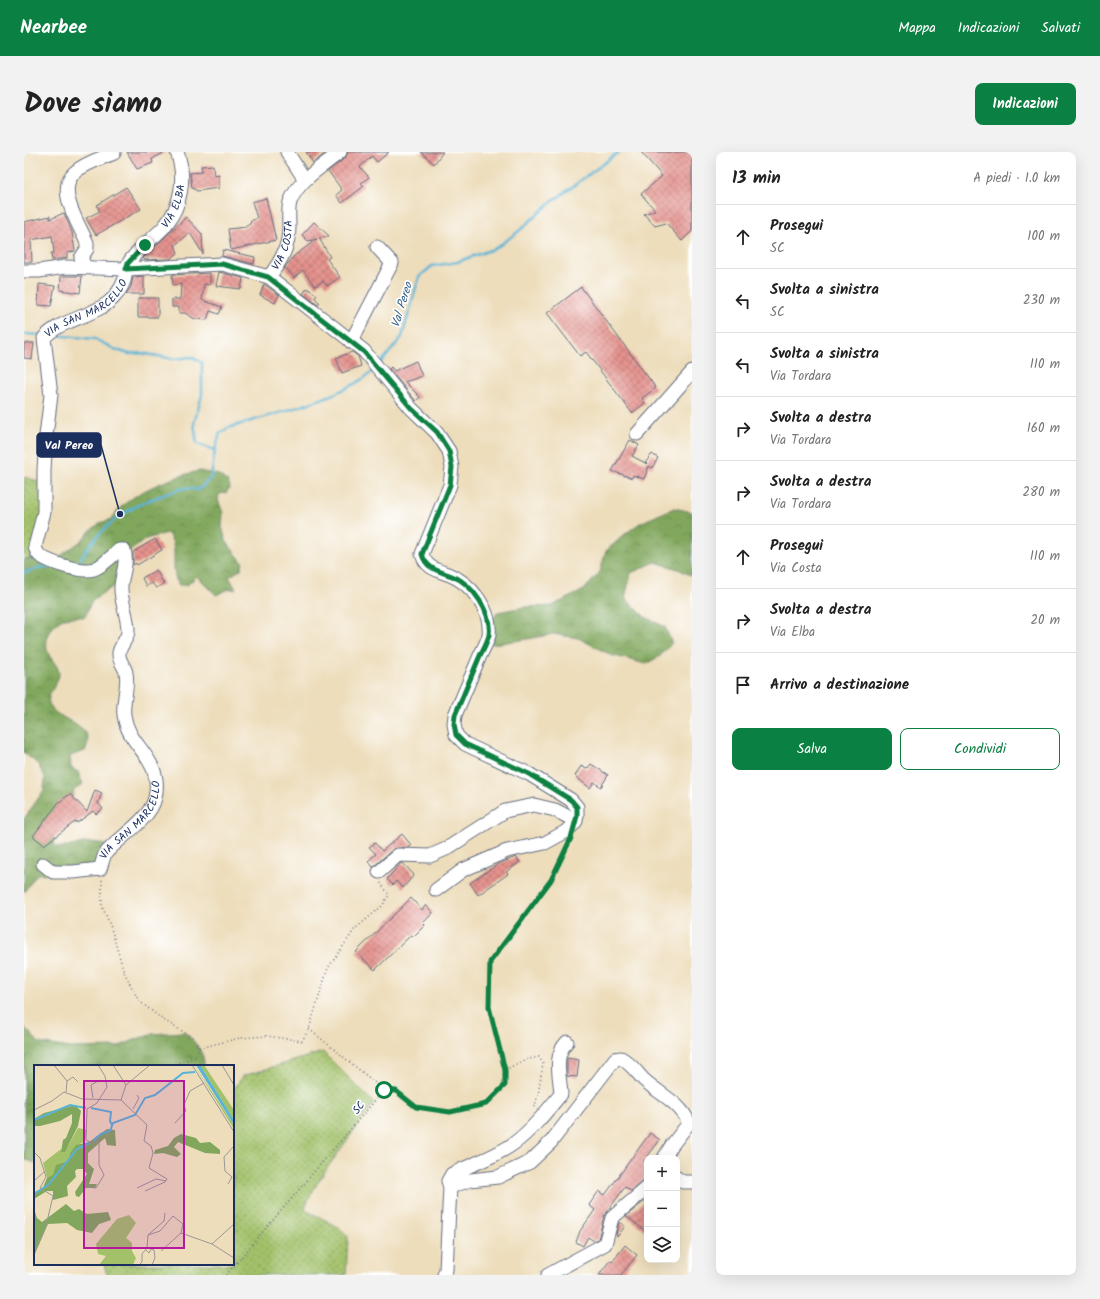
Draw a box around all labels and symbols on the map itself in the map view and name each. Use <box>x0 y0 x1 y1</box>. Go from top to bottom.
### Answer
street label: VIA ELBA <box>157 183 190 232</box>
street label: VIA COSTA <box>267 220 298 274</box>
route end <box>136 236 154 254</box>
street label: VIA SAN MARCELLO <box>40 276 133 342</box>
water label: Val Pereo <box>386 279 418 330</box>
callout: Val Pereo <box>37 433 101 457</box>
text: Val Pereo <box>45 436 94 455</box>
street label: VIA SAN MARCELLO <box>95 780 166 862</box>
inset map <box>34 1065 234 1265</box>
route start <box>375 1081 393 1099</box>
street label: SC <box>348 1097 370 1118</box>

